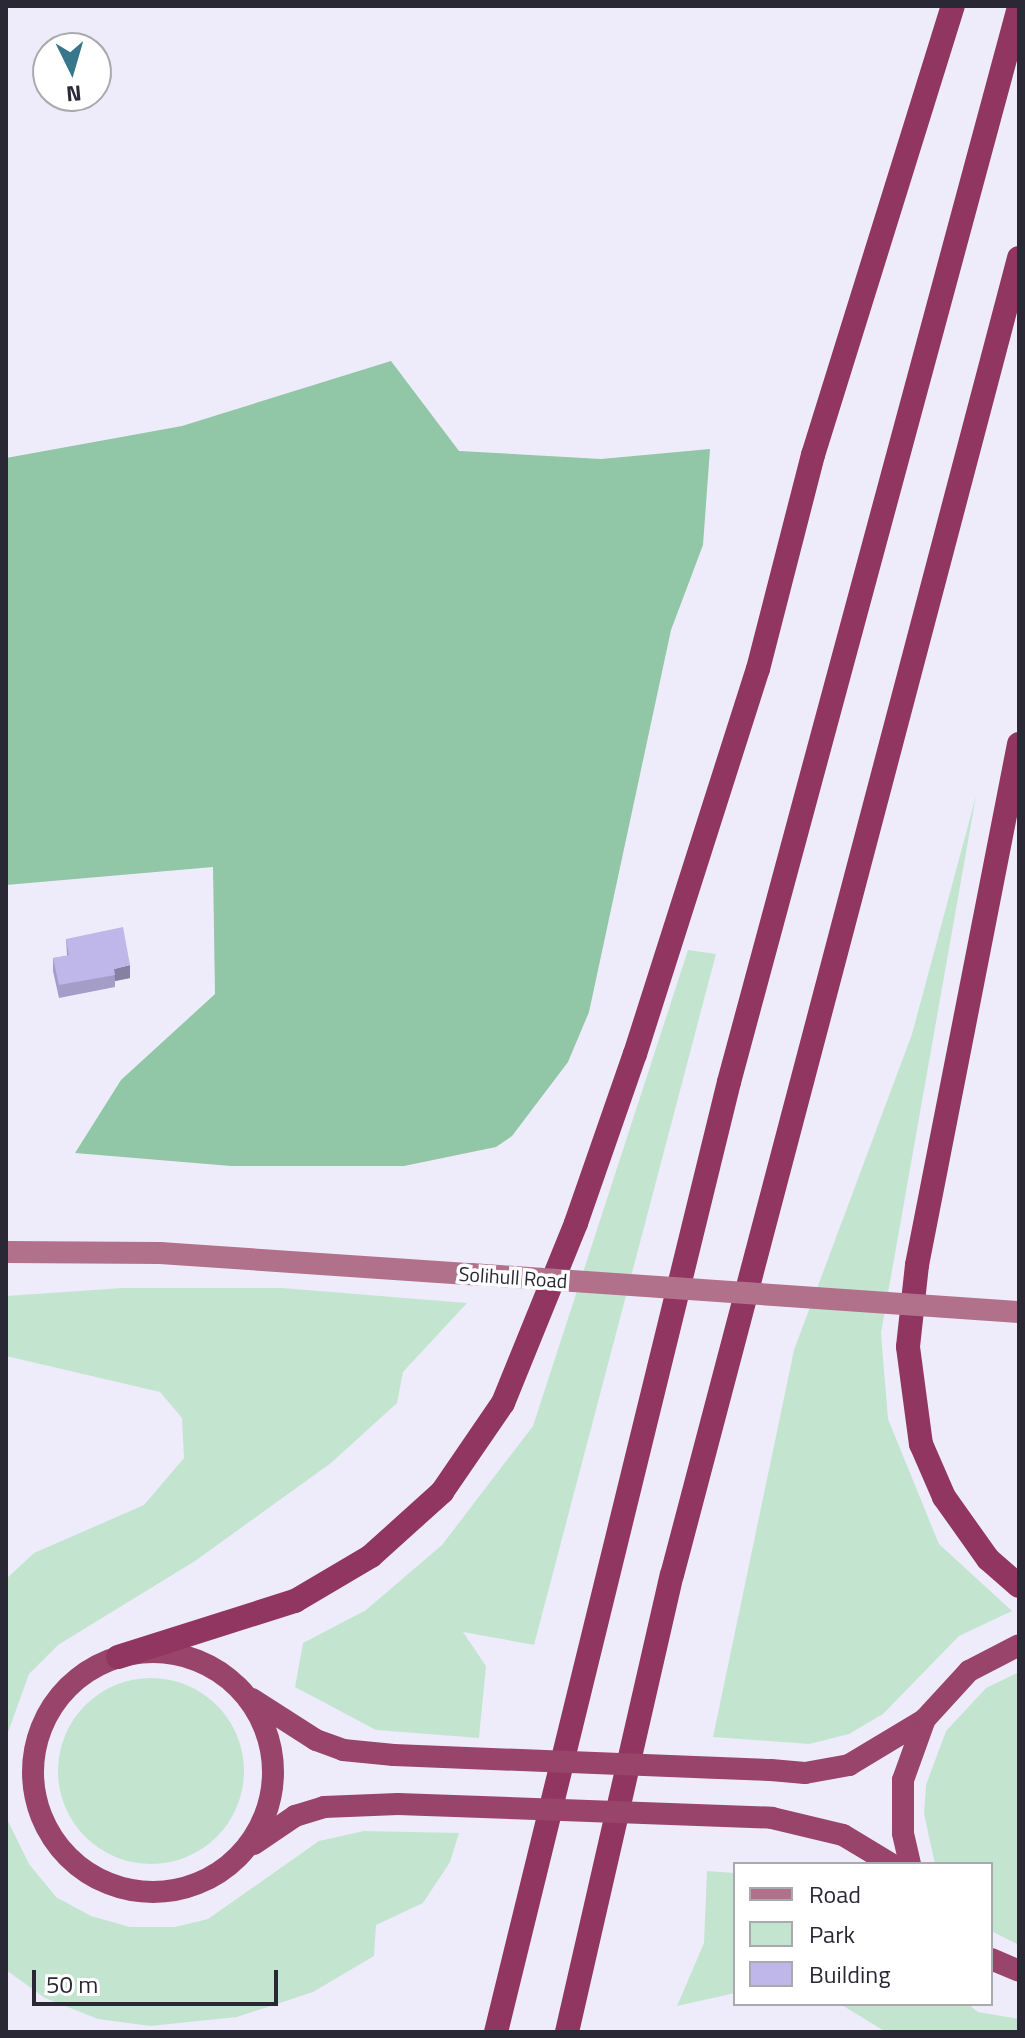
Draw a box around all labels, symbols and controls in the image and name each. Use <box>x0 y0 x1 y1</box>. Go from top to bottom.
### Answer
north arrow <box>32 32 112 112</box>
text: N <box>65 76 83 112</box>
street label: Solihull Road <box>458 1261 568 1293</box>
legend <box>733 1862 993 2006</box>
text: Road <box>809 1876 861 1912</box>
text: Park <box>809 1916 855 1952</box>
scale bar <box>36 1954 282 2004</box>
text: Building <box>809 1956 891 1992</box>
text: 50 m <box>46 1966 98 2002</box>

